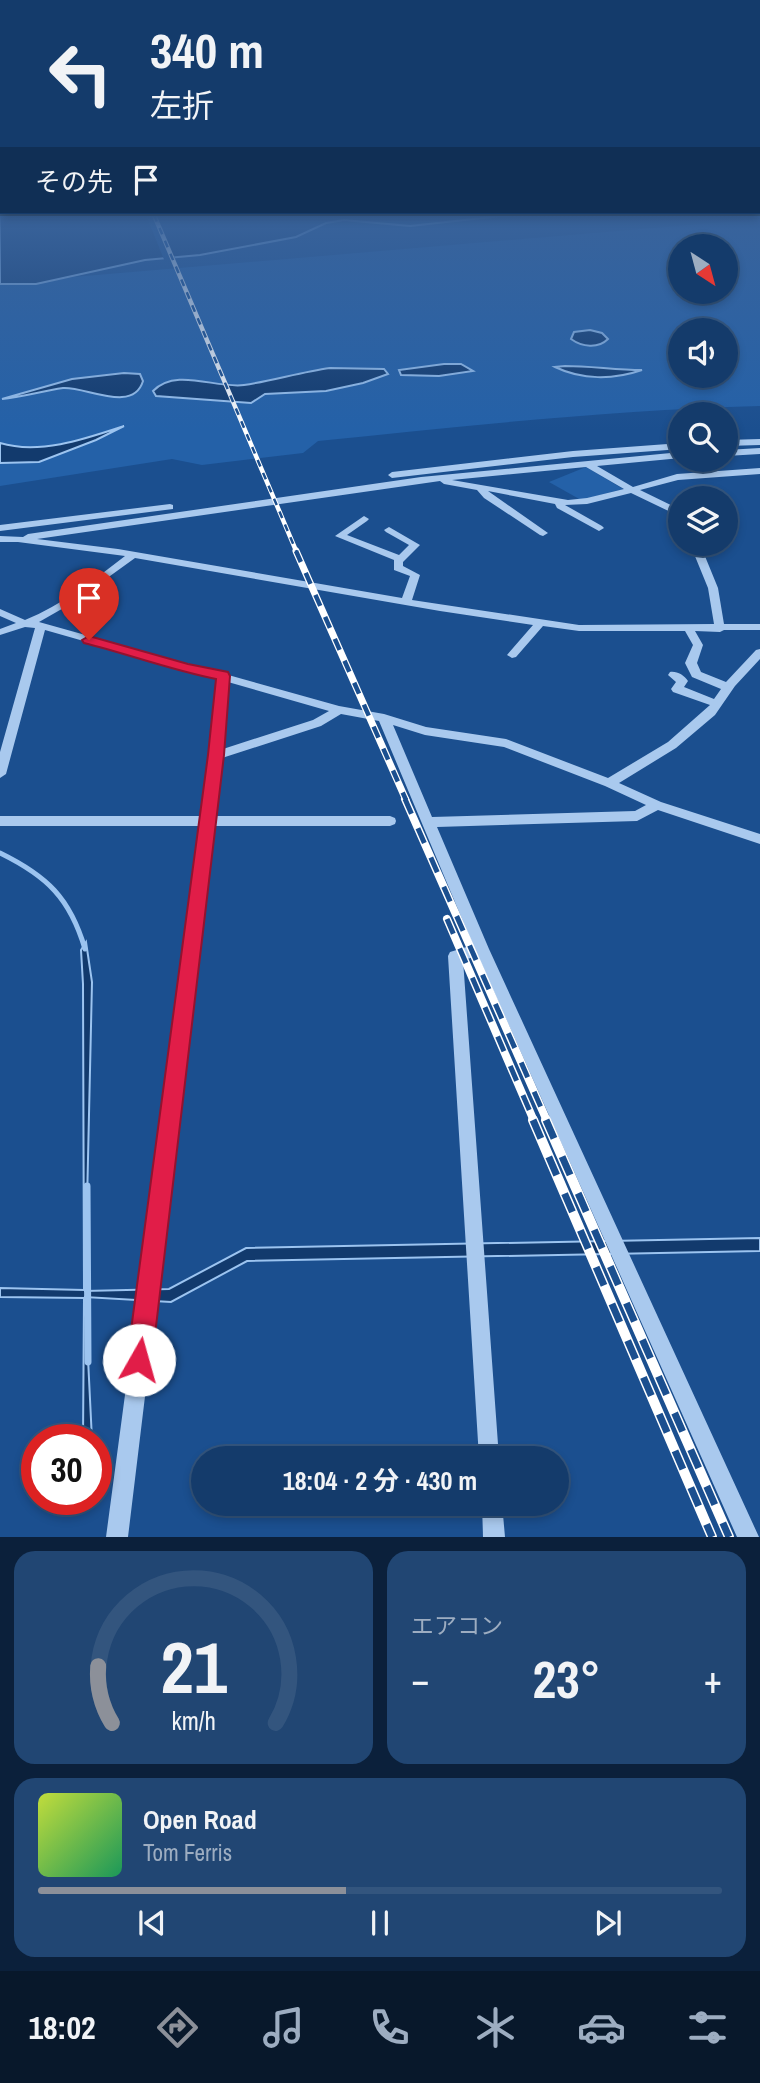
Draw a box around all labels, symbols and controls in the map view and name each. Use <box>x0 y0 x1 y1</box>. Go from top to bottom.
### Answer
text: 340 m <box>150 17 264 83</box>
icon: left <box>35 28 126 119</box>
text: 左折 <box>150 84 214 127</box>
icon: arrive <box>127 161 165 199</box>
text: その先 <box>35 164 113 199</box>
north arrow <box>668 234 738 304</box>
map controls <box>668 234 738 556</box>
button: sound <box>668 318 738 388</box>
button: search <box>668 402 738 472</box>
button: layers <box>668 486 738 556</box>
pin <box>59 568 119 640</box>
icon: arrive <box>70 579 108 617</box>
position arrow <box>102 1323 176 1397</box>
speed limit sign: 30 <box>21 1424 112 1515</box>
text: 18:04 · 2 分 · 430 m <box>283 1463 477 1498</box>
text: エアコン <box>411 1610 503 1641</box>
text: 21 <box>160 1619 227 1717</box>
text: 23° <box>532 1644 601 1714</box>
text: − <box>411 1654 429 1705</box>
text: + <box>704 1654 722 1705</box>
text: km/h <box>171 1704 216 1738</box>
text: Open Road <box>143 1802 257 1837</box>
text: Tom Ferris <box>143 1837 232 1868</box>
icon: previous <box>133 1904 171 1942</box>
icon: pause <box>361 1904 399 1942</box>
icon: next <box>589 1904 627 1942</box>
icon: directions <box>153 2003 202 2052</box>
icon: music <box>259 2003 308 2052</box>
icon: phone <box>365 2003 414 2052</box>
icon: climate <box>471 2003 520 2052</box>
icon: car <box>577 2003 626 2052</box>
icon: filters <box>683 2003 732 2052</box>
text: 18:02 <box>28 2006 96 2049</box>

